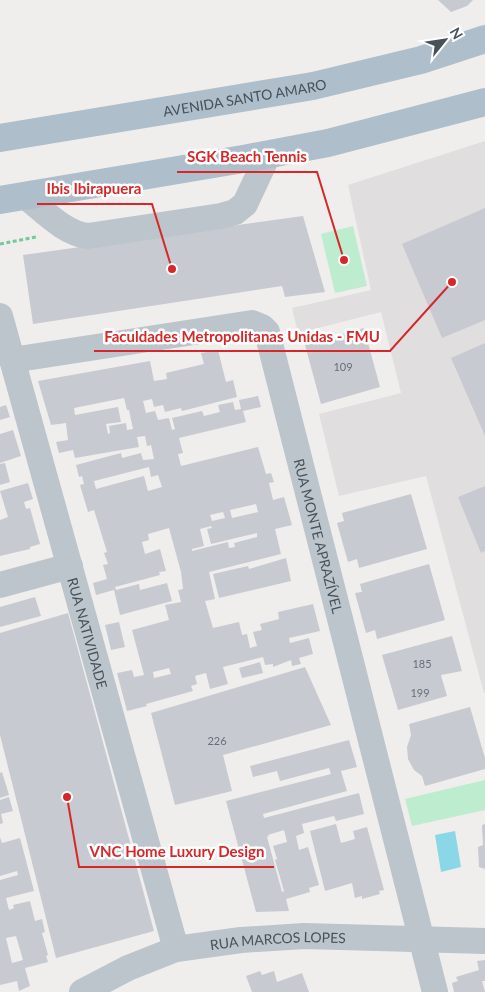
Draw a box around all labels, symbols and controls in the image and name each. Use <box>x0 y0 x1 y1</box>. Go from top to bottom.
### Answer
north arrow <box>420 15 470 65</box>
text: N <box>447 24 467 42</box>
street label: AVENIDA SANTO AMARO <box>162 75 328 119</box>
callout: SGK Beach Tennis <box>177 142 317 172</box>
text: SGK Beach Tennis <box>187 147 307 165</box>
callout: Ibis Ibirapuera <box>37 174 152 204</box>
text: Ibis Ibirapuera <box>47 179 141 197</box>
callout: Faculdades Metropolitanas Unidas - FMU <box>94 321 390 351</box>
text: Faculdades Metropolitanas Unidas - FMU <box>104 327 380 345</box>
house number: 109 <box>333 360 353 373</box>
street label: RUA MONTE APRAZÍVEL <box>291 457 347 615</box>
street label: RUA NATIVIDADE <box>65 575 112 691</box>
house number: 185 <box>412 657 432 670</box>
house number: 199 <box>410 686 430 699</box>
house number: 226 <box>207 734 227 747</box>
callout: VNC Home Luxury Design <box>79 837 274 867</box>
text: VNC Home Luxury Design <box>89 842 264 860</box>
street label: RUA MARCOS LOPES <box>209 927 346 953</box>

